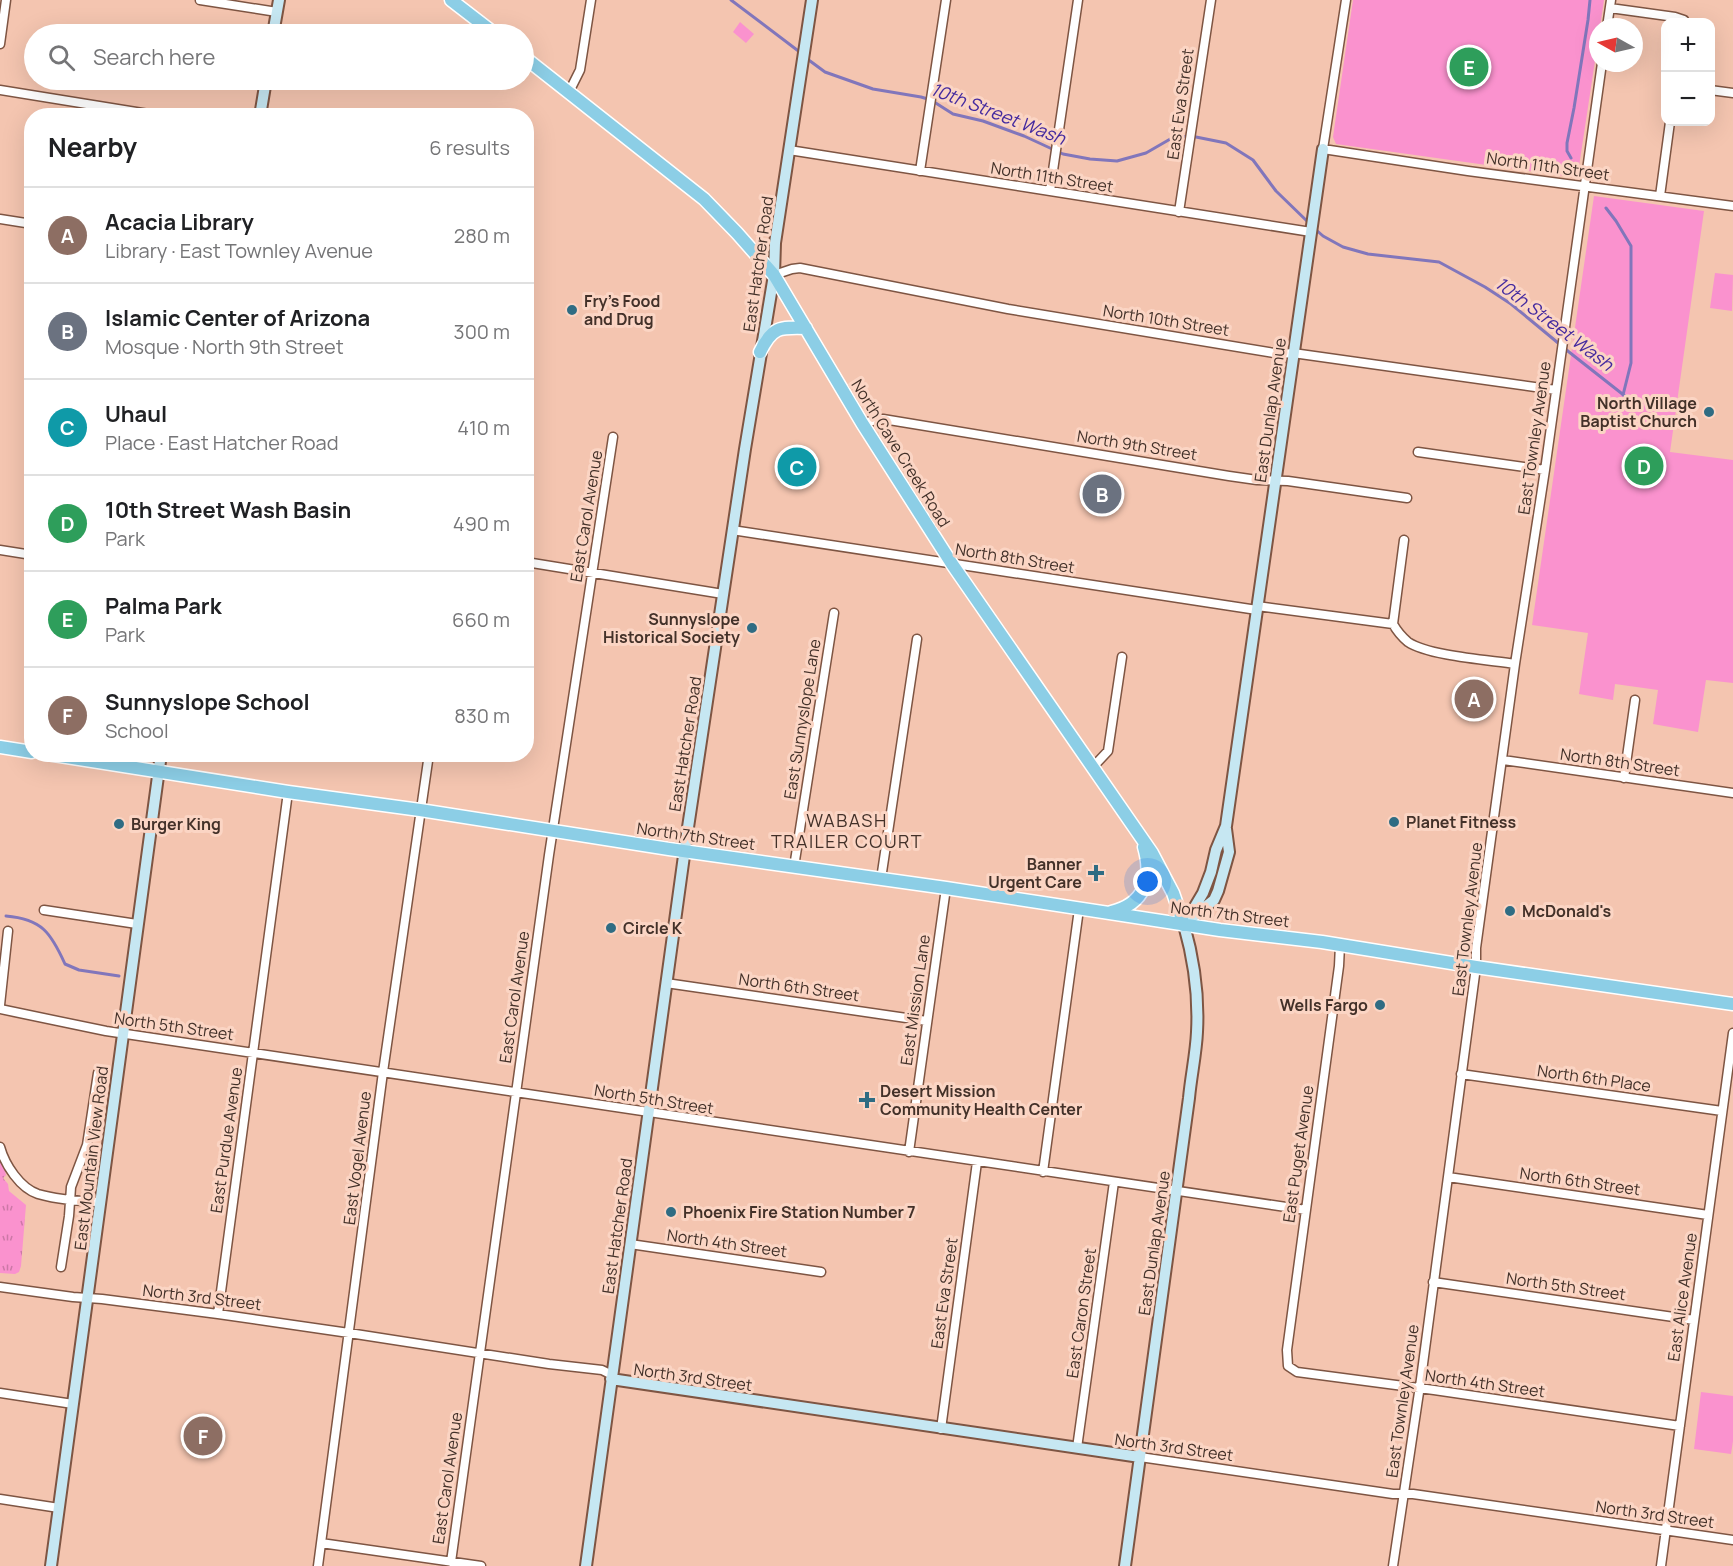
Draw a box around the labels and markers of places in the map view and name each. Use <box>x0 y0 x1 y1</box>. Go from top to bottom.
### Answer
pin: E <box>1450 44 1488 90</box>
place label: Fry's Food and Drug <box>584 290 660 330</box>
marker: Fry's Food and Drug <box>565 303 579 317</box>
place label: North Village Baptist Church <box>1580 392 1697 432</box>
marker: North Village Baptist Church <box>1702 405 1716 419</box>
pin: C <box>778 444 816 490</box>
pin: D <box>1624 444 1664 488</box>
pin: B <box>1082 472 1122 516</box>
place label: Sunnyslope Historical Society <box>603 608 740 648</box>
marker: Sunnyslope Historical Society <box>745 621 759 635</box>
pin: A <box>1454 676 1494 722</box>
place label: Planet Fitness <box>1406 811 1517 833</box>
place label: Burger King <box>131 813 221 835</box>
marker: Planet Fitness <box>1387 815 1401 829</box>
marker: Burger King <box>112 817 126 831</box>
place label: Banner Urgent Care <box>988 853 1082 893</box>
marker: Banner Urgent Care <box>1087 864 1105 882</box>
place label: McDonald's <box>1522 900 1611 922</box>
marker: McDonald's <box>1503 904 1517 918</box>
place label: Circle K <box>623 917 683 939</box>
marker: Circle K <box>604 921 618 935</box>
place label: Wells Fargo <box>1280 994 1368 1016</box>
marker: Wells Fargo <box>1373 998 1387 1012</box>
place label: Desert Mission Community Health Center <box>880 1080 1082 1120</box>
marker: Desert Mission Community Health Center <box>858 1091 876 1109</box>
place label: Phoenix Fire Station Number 7 <box>683 1201 916 1223</box>
marker: Phoenix Fire Station Number 7 <box>664 1205 678 1219</box>
pin: F <box>184 1414 222 1458</box>

